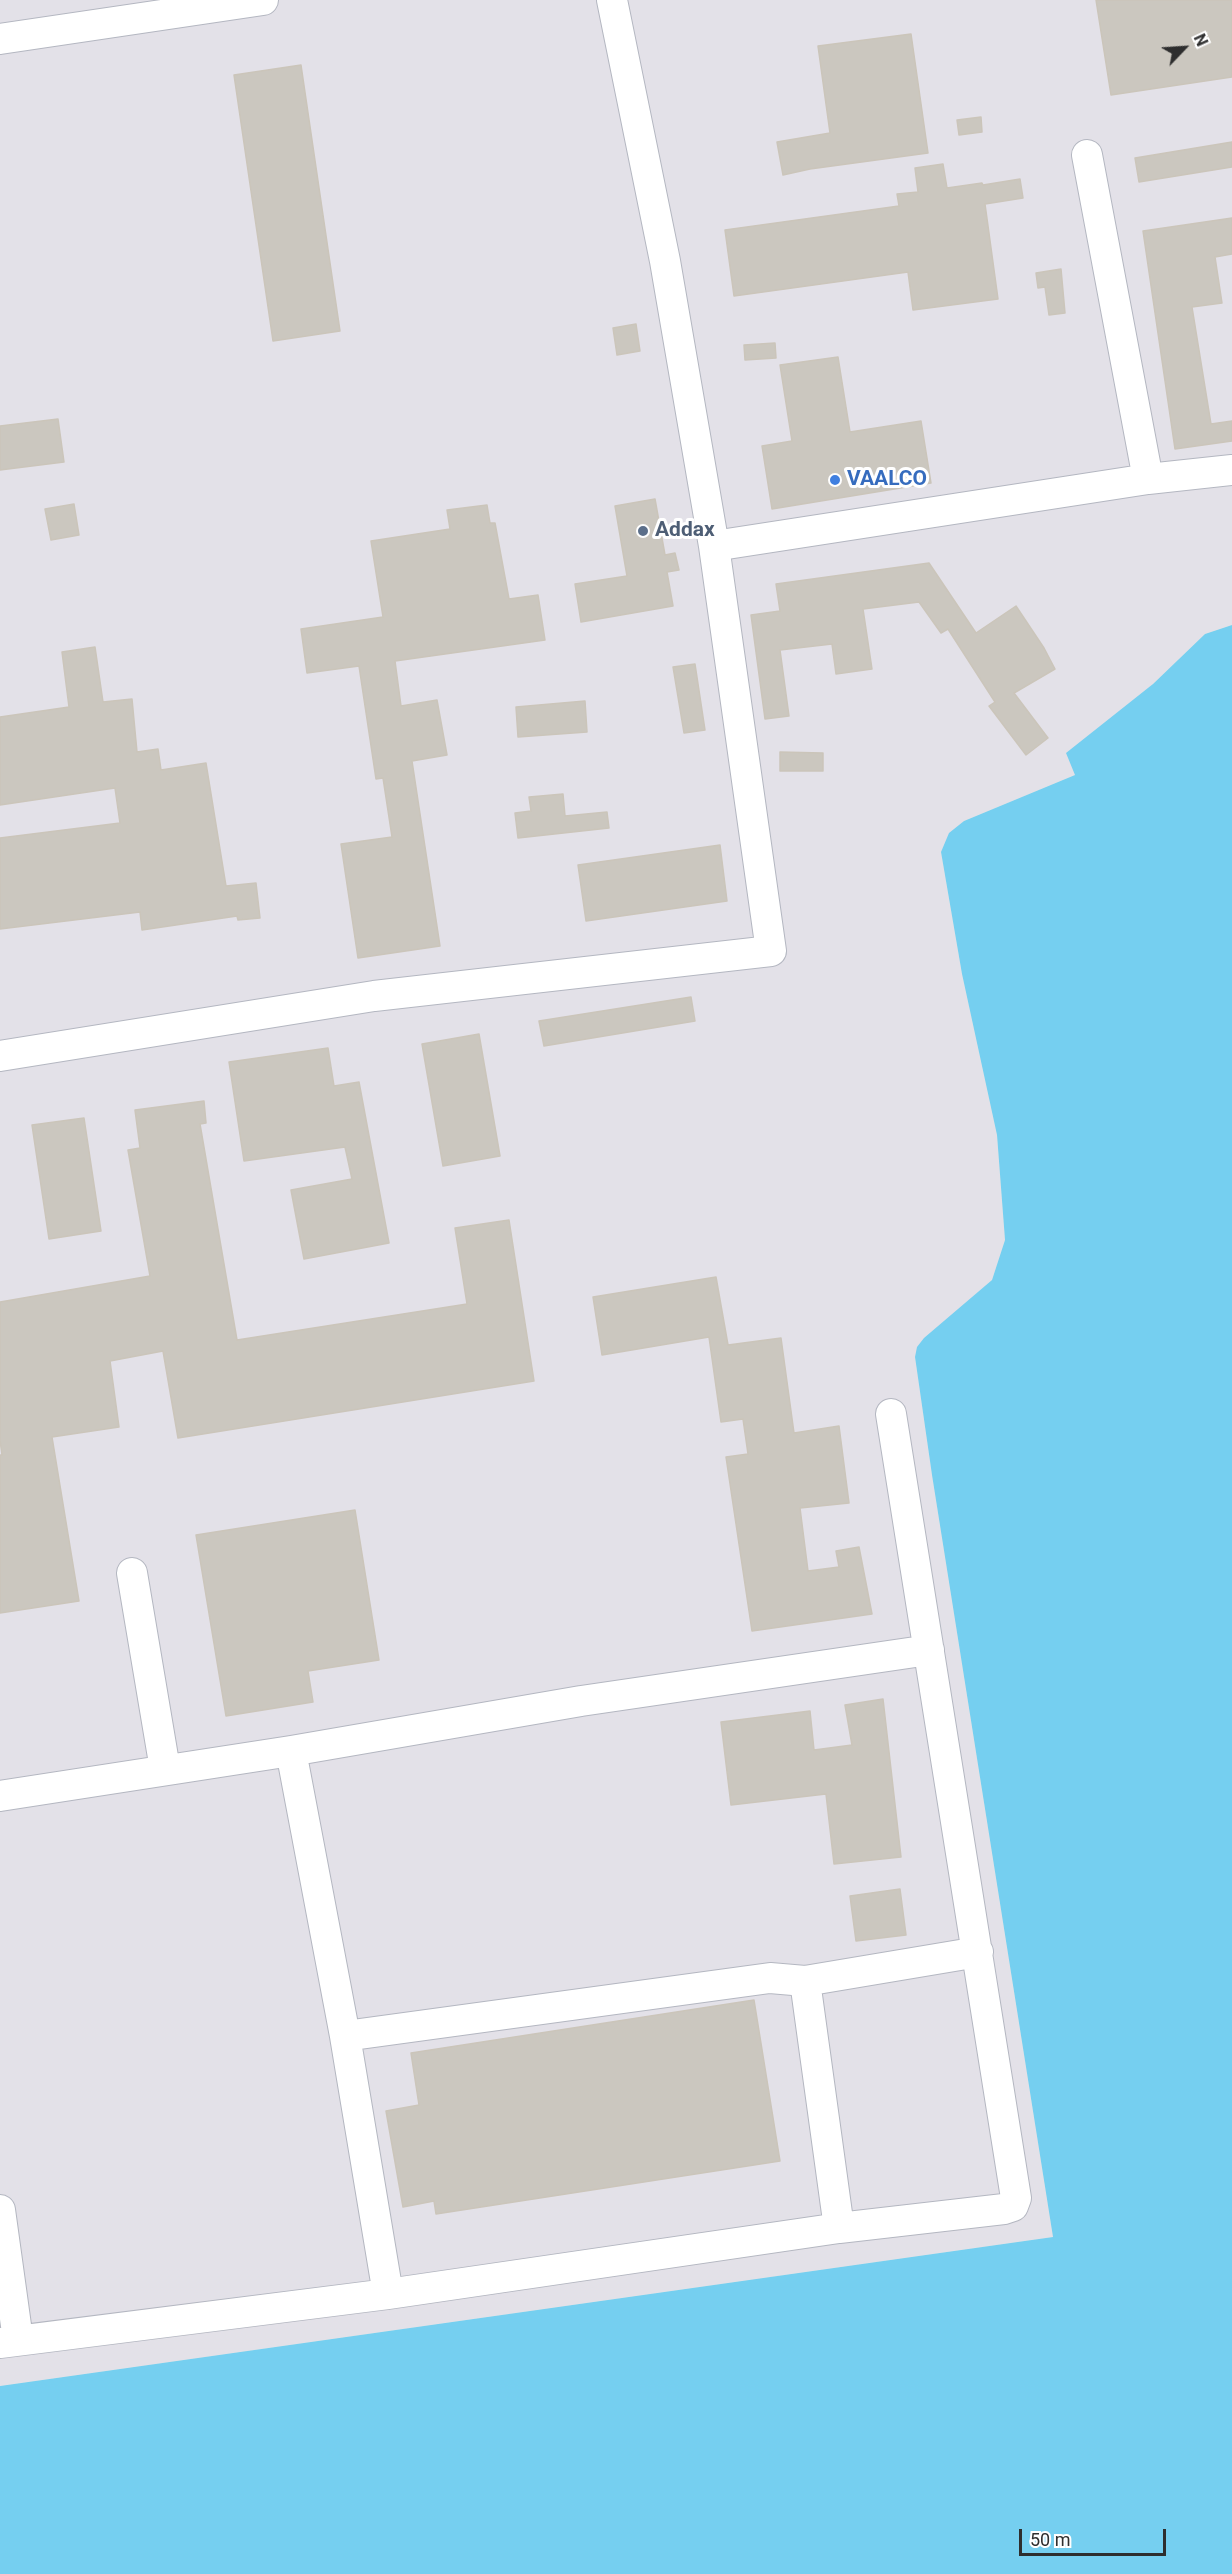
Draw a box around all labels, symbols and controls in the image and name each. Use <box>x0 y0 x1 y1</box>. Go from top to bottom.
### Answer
north arrow <box>1154 18 1214 78</box>
text: N <box>1190 31 1212 49</box>
place label: VAALCO <box>847 467 927 493</box>
marker: VAALCO <box>828 473 842 487</box>
place label: Addax <box>655 518 715 544</box>
marker: Addax <box>636 524 650 538</box>
scale bar <box>1022 2517 1169 2555</box>
text: 50 m <box>1030 2529 1070 2550</box>

